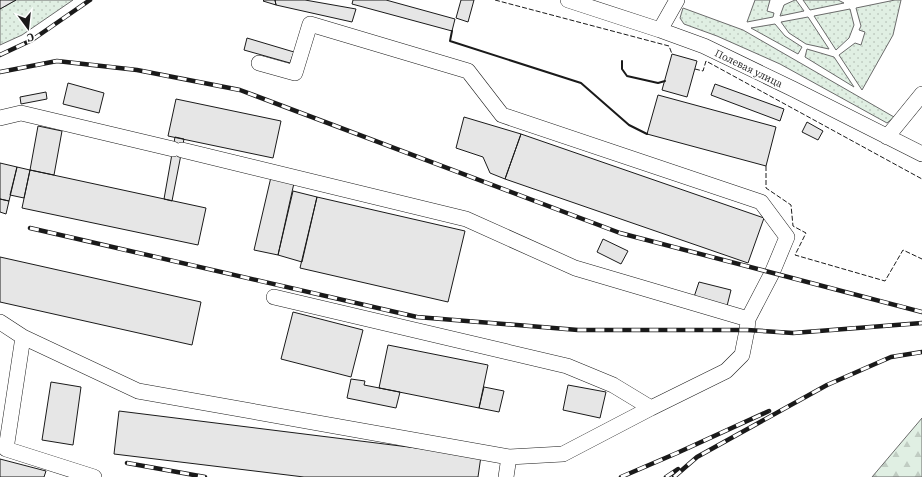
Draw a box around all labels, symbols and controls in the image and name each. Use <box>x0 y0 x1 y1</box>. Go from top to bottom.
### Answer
north arrow <box>8 8 48 48</box>
text: С <box>25 30 36 45</box>
street label: Полевая улица <box>713 46 785 91</box>

